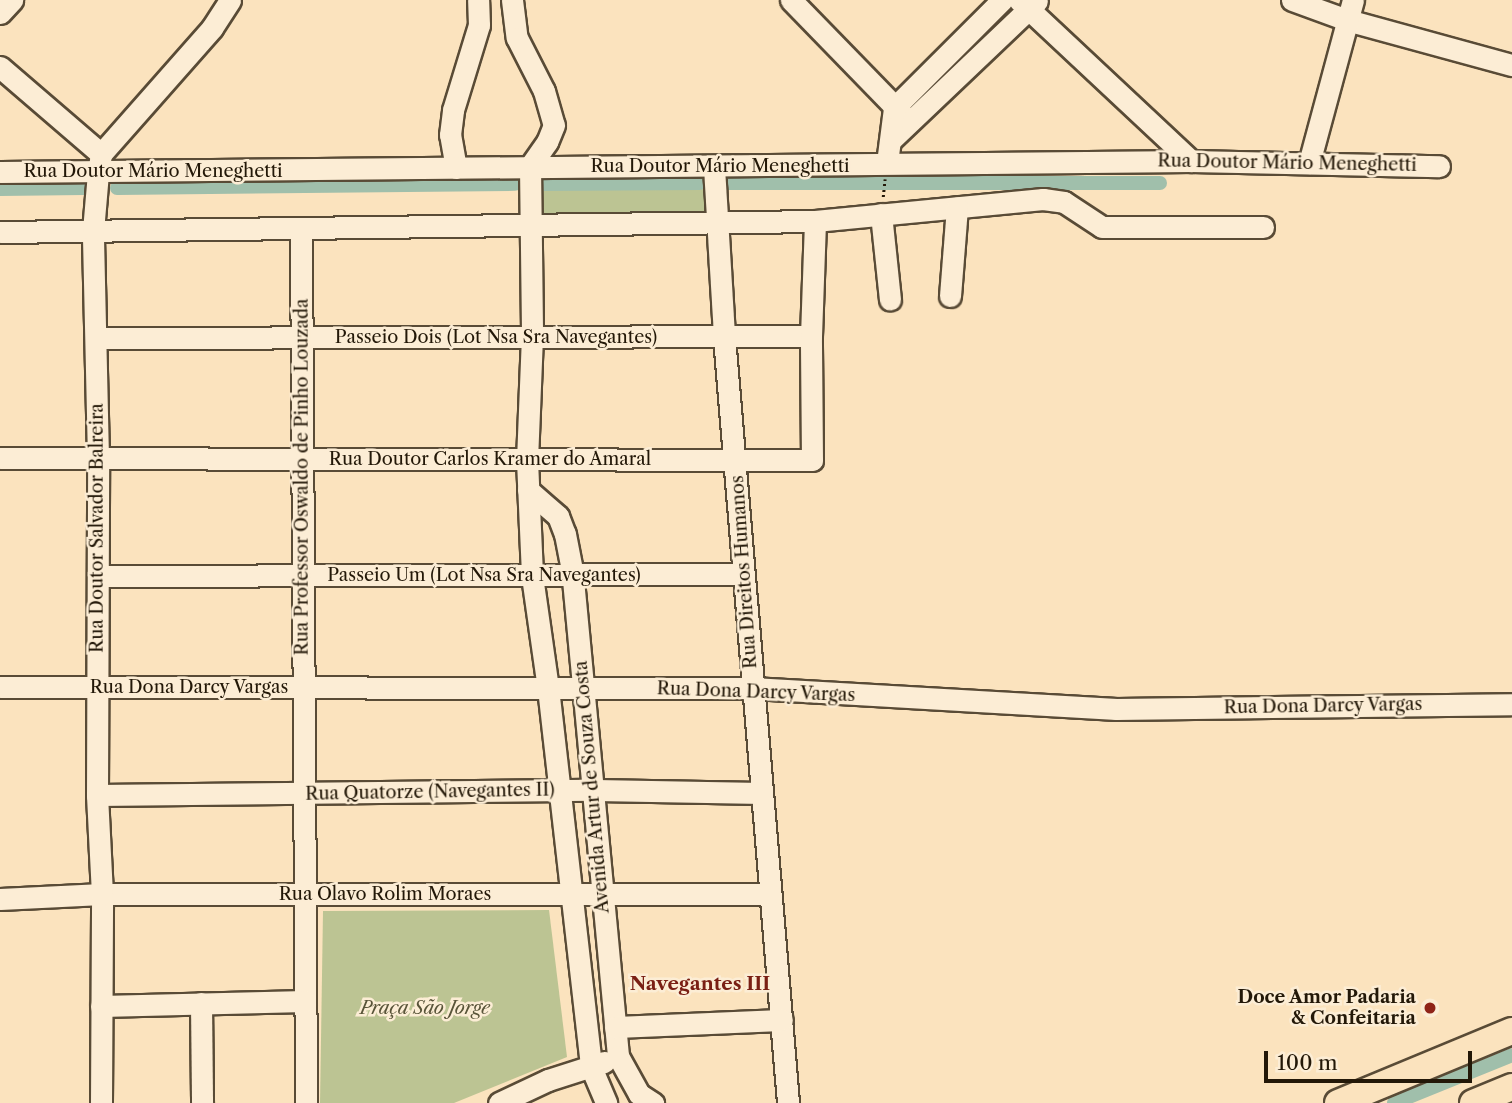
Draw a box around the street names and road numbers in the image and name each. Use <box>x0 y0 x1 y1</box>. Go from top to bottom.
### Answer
street label: Rua Doutor Mário Meneghetti <box>1157 150 1417 176</box>
street label: Rua Doutor Mário Meneghetti <box>590 155 850 177</box>
street label: Rua Doutor Mário Meneghetti <box>23 160 283 182</box>
street label: Rua Professor Oswaldo de Pinho Louzada <box>291 298 313 656</box>
street label: Passeio Dois (Lot Nsa Sra Navegantes) <box>335 326 657 348</box>
street label: Rua Doutor Salvador Balreira <box>86 403 108 653</box>
street label: Rua Doutor Carlos Kramer do Amaral <box>328 448 652 470</box>
street label: Rua Direitos Humanos <box>726 474 762 670</box>
street label: Passeio Um (Lot Nsa Sra Navegantes) <box>327 564 641 586</box>
street label: Avenida Artur de Souza Costa <box>570 659 614 915</box>
street label: Rua Dona Darcy Vargas <box>89 676 289 698</box>
street label: Rua Dona Darcy Vargas <box>656 678 856 706</box>
street label: Rua Dona Darcy Vargas <box>1223 693 1423 719</box>
street label: Rua Quatorze (Navegantes II) <box>305 779 555 805</box>
street label: Rua Olavo Rolim Moraes <box>279 883 491 905</box>

